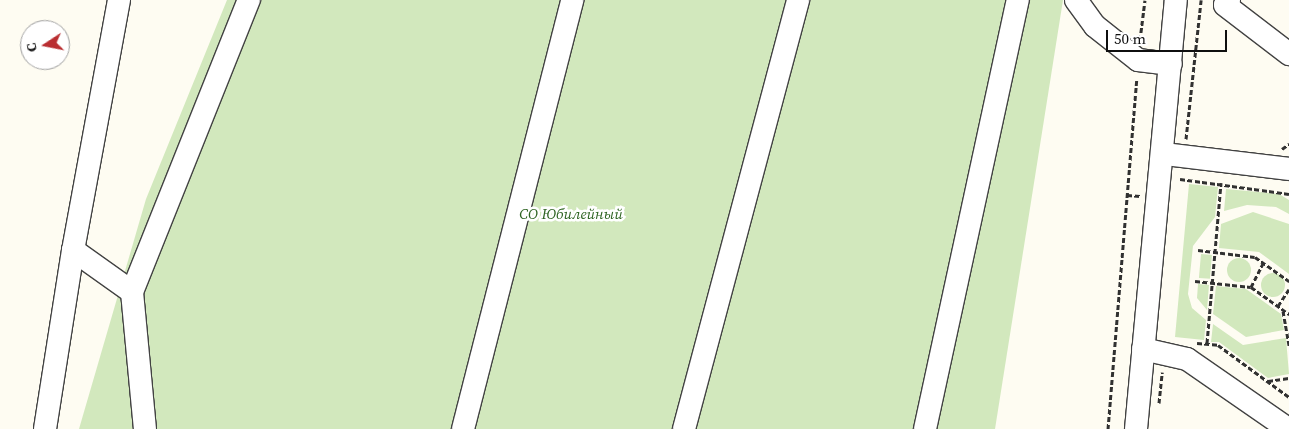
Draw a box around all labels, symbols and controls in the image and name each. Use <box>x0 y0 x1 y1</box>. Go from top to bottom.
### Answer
north arrow <box>20 20 70 70</box>
scale bar <box>1109 20 1230 52</box>
text: 50 m <box>1114 28 1146 49</box>
text: С <box>21 41 42 54</box>
park label: СО Юбилейный <box>519 205 623 223</box>

